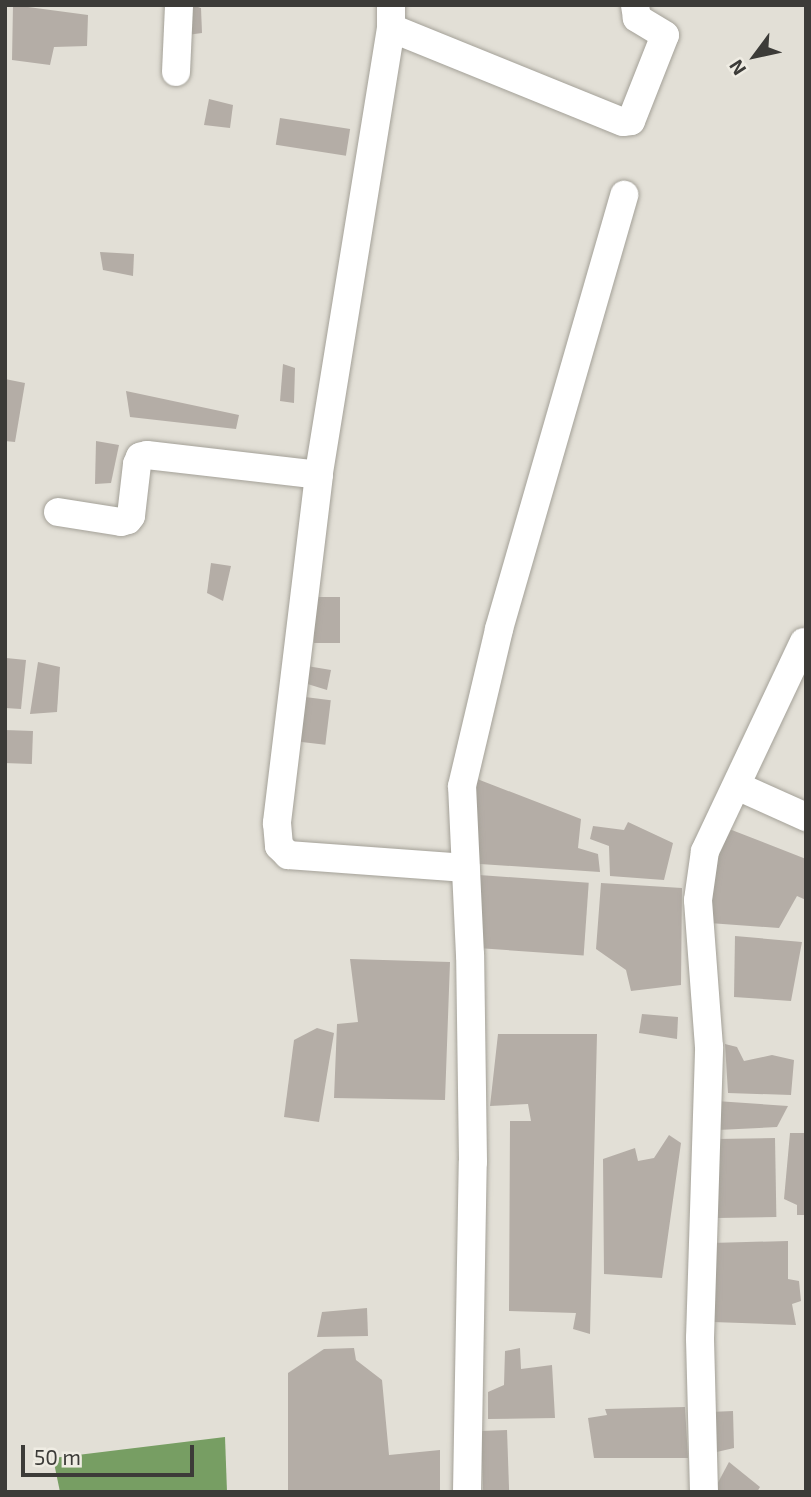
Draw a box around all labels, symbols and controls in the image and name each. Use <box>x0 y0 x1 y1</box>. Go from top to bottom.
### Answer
north arrow <box>720 21 790 91</box>
text: N <box>724 56 750 80</box>
scale bar <box>24 1430 198 1474</box>
text: 50 m <box>34 1444 81 1469</box>

